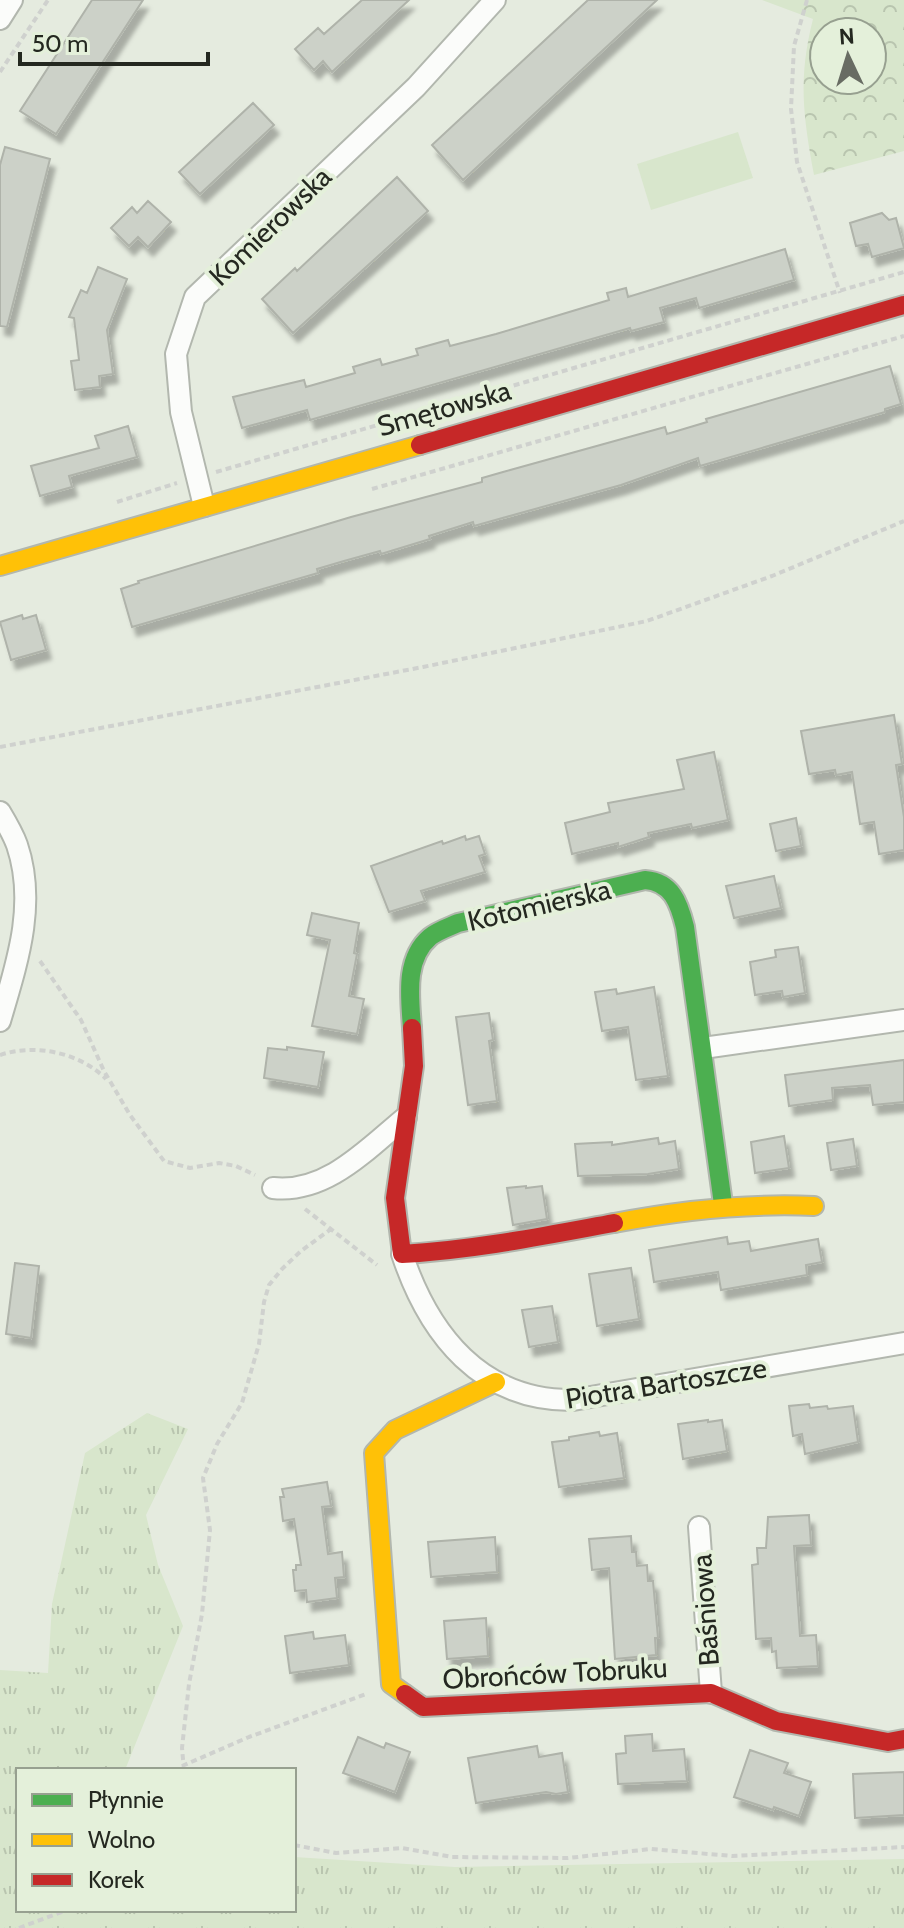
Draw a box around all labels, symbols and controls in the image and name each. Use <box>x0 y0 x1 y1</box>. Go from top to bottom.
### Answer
scale bar <box>20 16 208 66</box>
north arrow <box>808 16 888 96</box>
text: N <box>838 23 855 51</box>
text: 50 m <box>32 29 88 58</box>
street label: Komierowska <box>202 159 339 293</box>
street label: Smętowska <box>373 373 515 443</box>
street label: Kotomierska <box>464 872 614 938</box>
street label: Piotra Bartoszcze <box>563 1350 769 1416</box>
street label: Baśniowa <box>684 1552 726 1667</box>
street label: Obrońców Tobruku <box>442 1650 668 1696</box>
legend <box>16 1768 296 1912</box>
text: Płynnie <box>88 1785 164 1814</box>
text: Wolno <box>88 1825 155 1854</box>
text: Korek <box>88 1865 145 1894</box>

